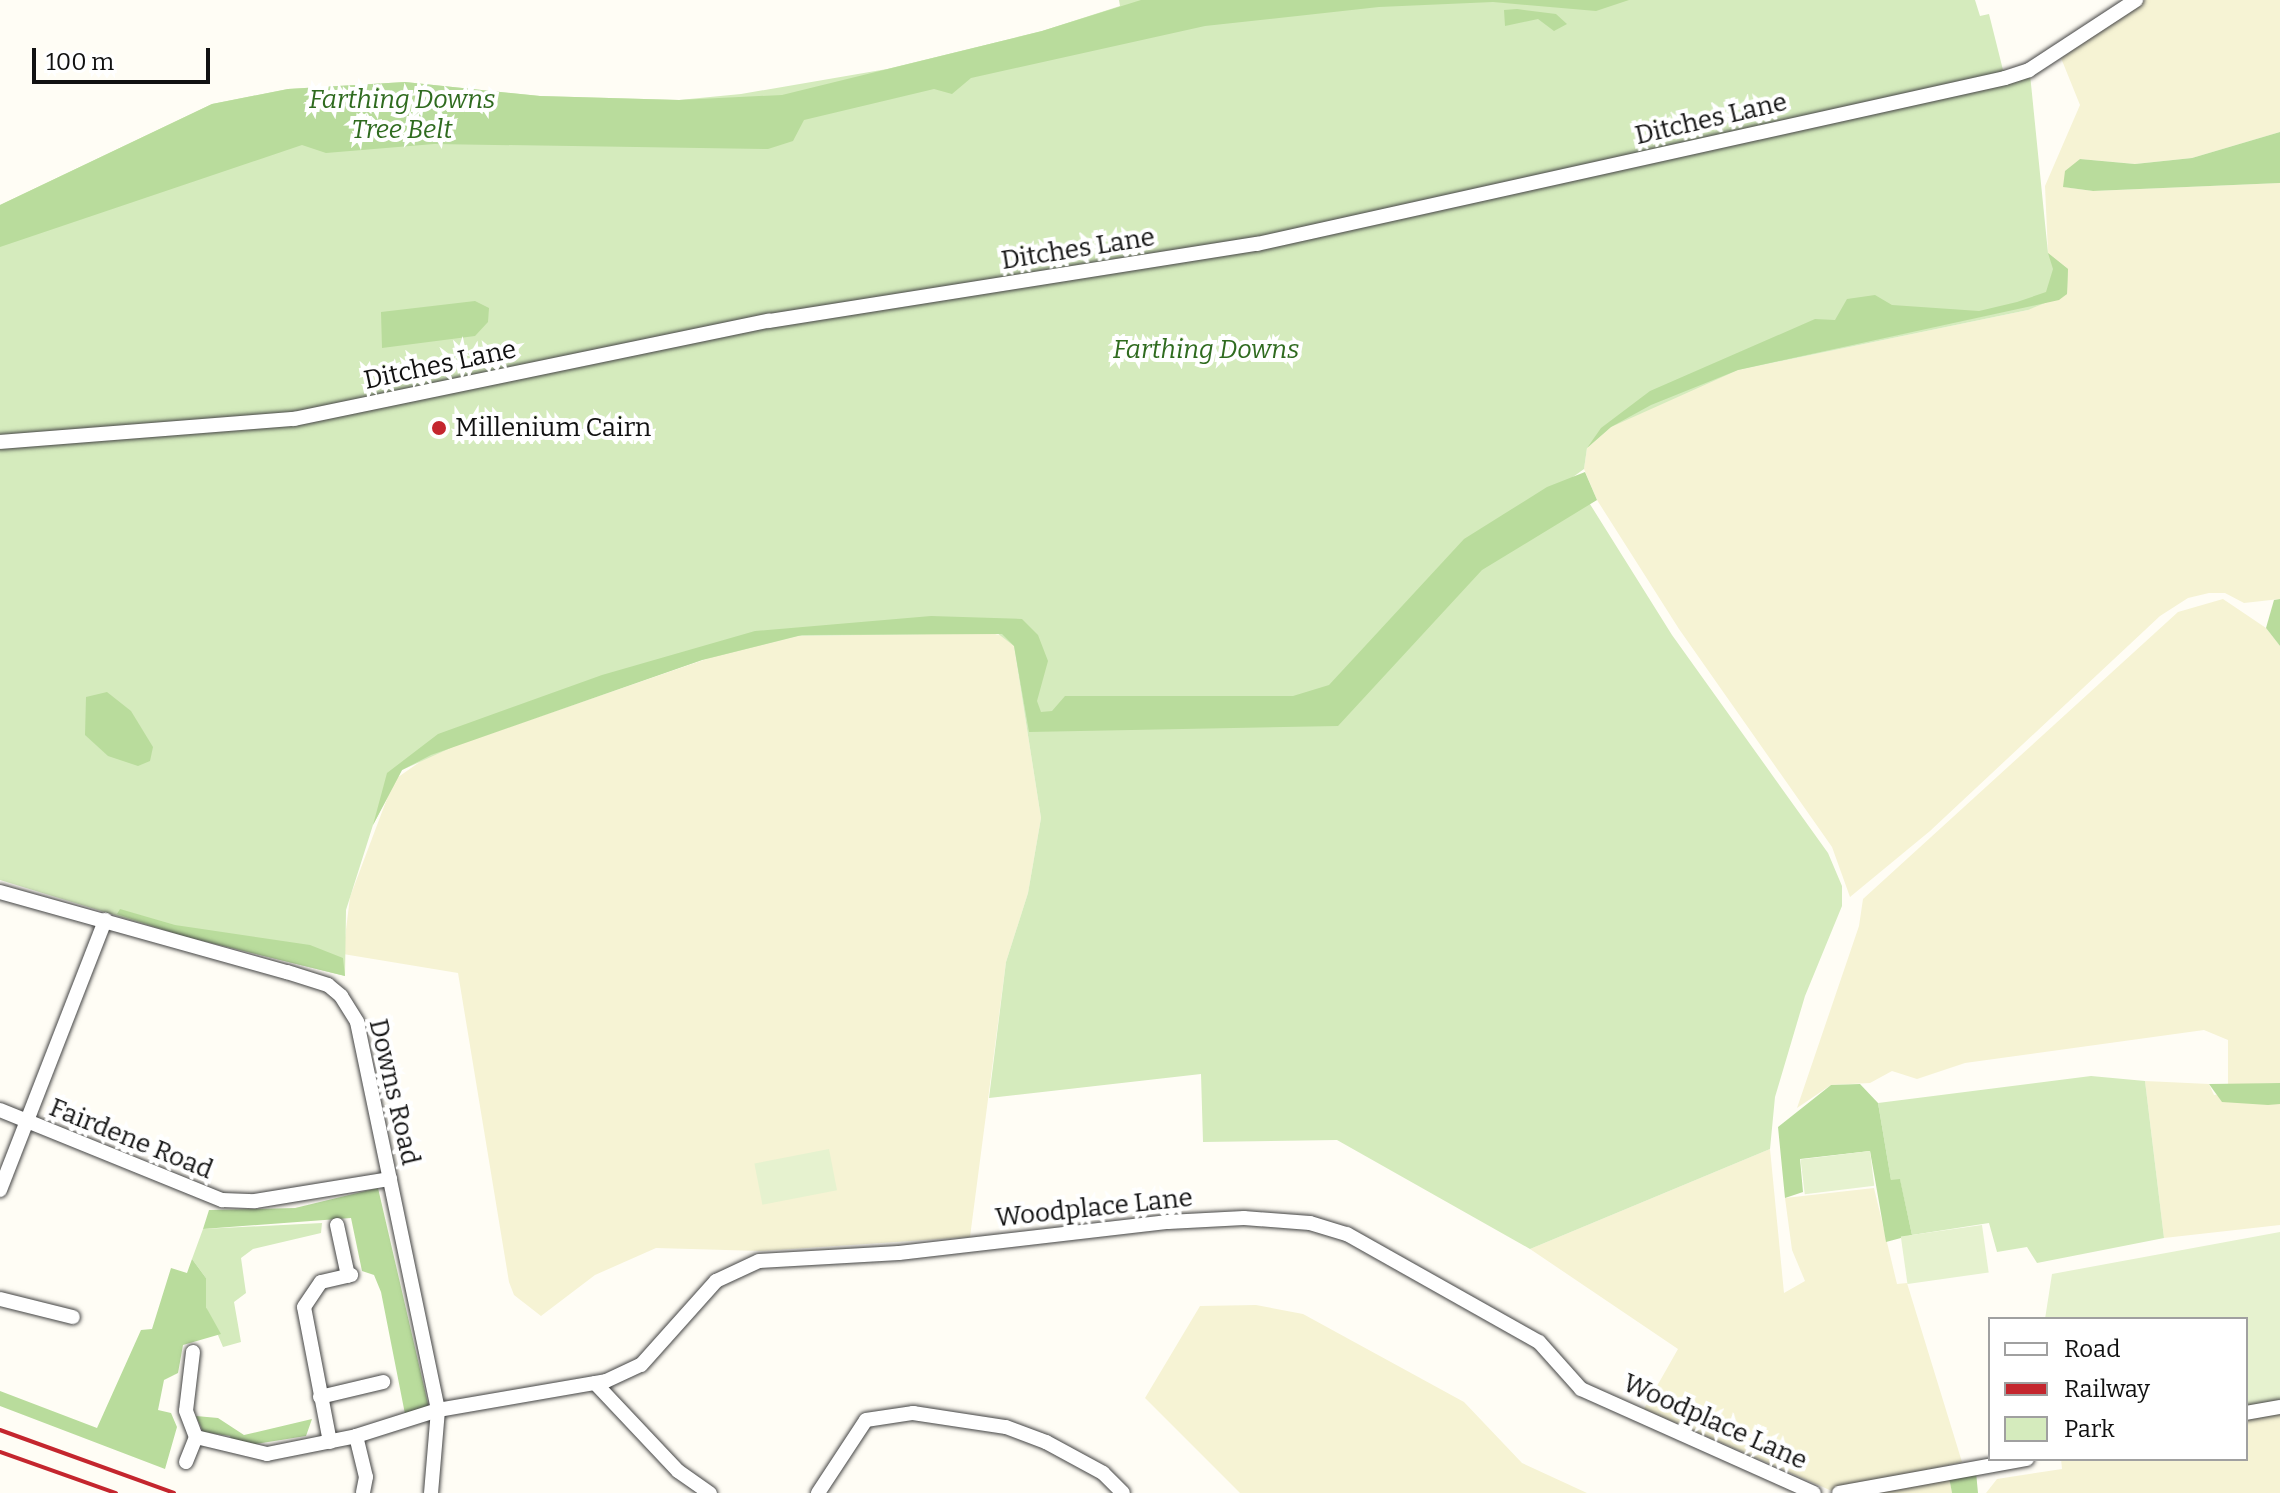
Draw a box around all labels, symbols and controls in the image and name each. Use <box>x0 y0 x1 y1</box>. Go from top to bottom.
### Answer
scale bar <box>36 32 214 82</box>
text: 100 m <box>46 48 114 76</box>
park label: Farthing Downs Tree Belt <box>309 84 495 146</box>
street label: Ditches Lane <box>1632 86 1790 152</box>
street label: Ditches Lane <box>999 221 1157 277</box>
street label: Ditches Lane <box>361 334 519 396</box>
park label: Farthing Downs <box>1113 334 1299 366</box>
place label: Millenium Cairn <box>455 412 651 444</box>
marker: Millenium Cairn <box>430 419 448 437</box>
street label: Downs Road <box>362 1016 426 1168</box>
street label: Fairdene Road <box>45 1092 217 1186</box>
street label: Woodplace Lane <box>994 1182 1194 1234</box>
legend <box>1988 1317 2248 1461</box>
text: Road <box>2064 1335 2120 1363</box>
street label: Woodplace Lane <box>1618 1367 1812 1477</box>
text: Railway <box>2064 1375 2150 1403</box>
text: Park <box>2064 1415 2115 1443</box>

